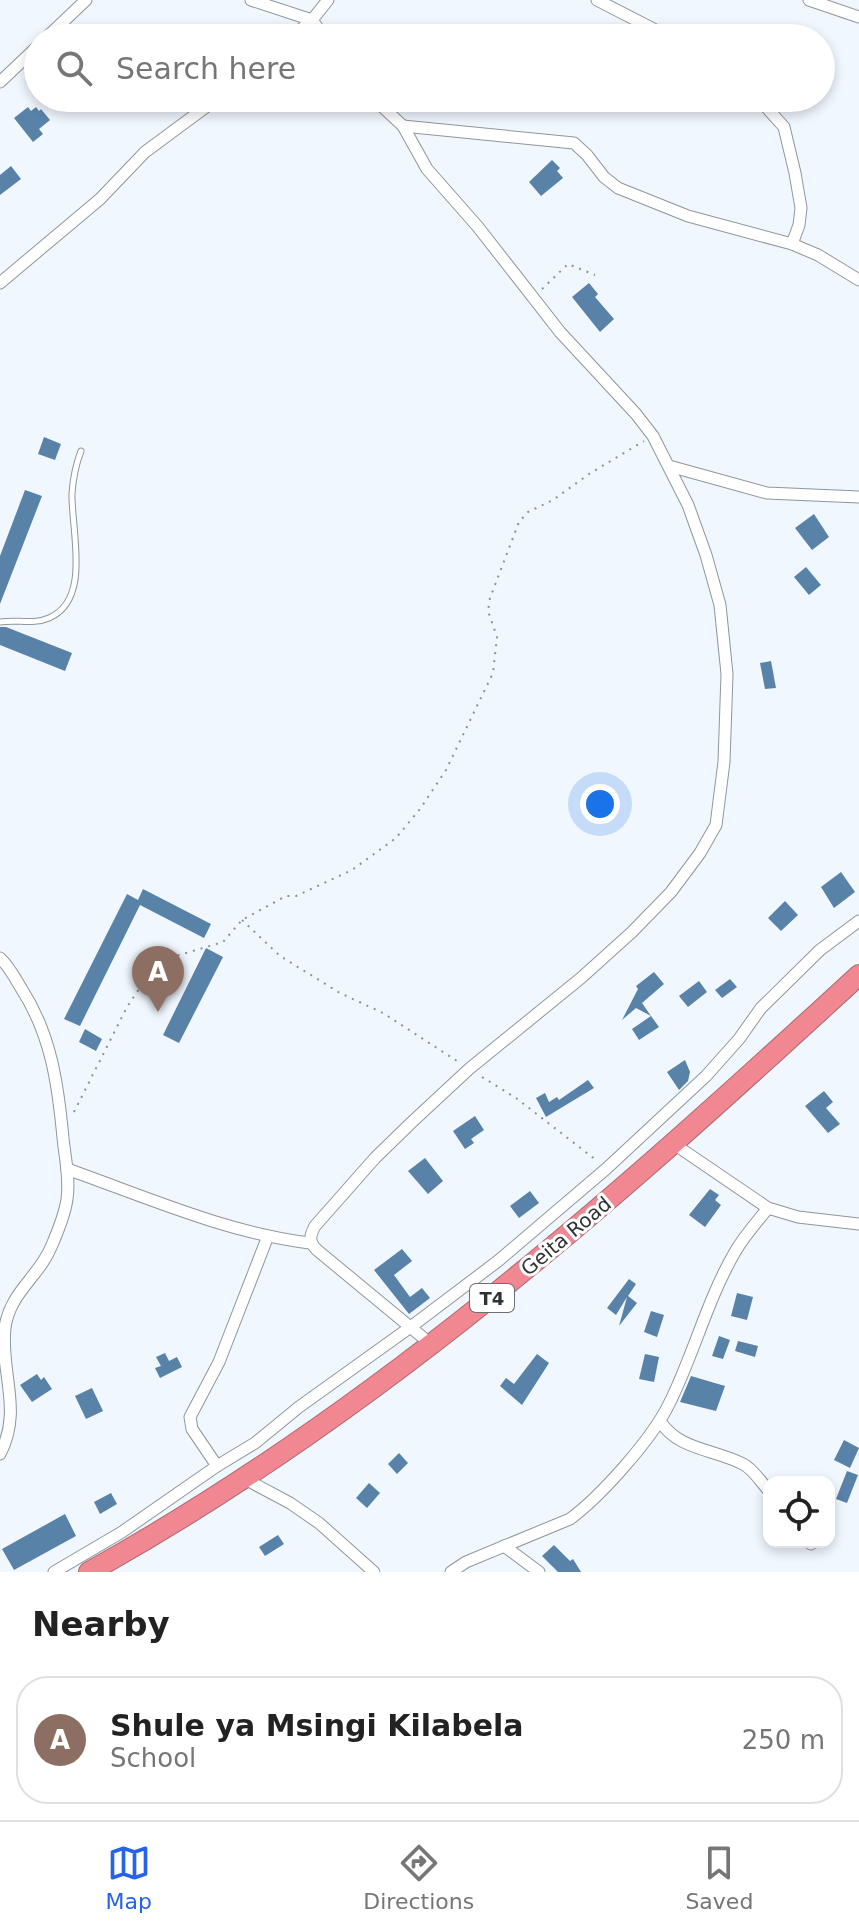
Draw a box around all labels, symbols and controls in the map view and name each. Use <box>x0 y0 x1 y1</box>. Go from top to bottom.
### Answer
search box <box>24 24 835 112</box>
icon: search <box>52 46 96 90</box>
text: Search here <box>116 51 296 86</box>
your location <box>580 784 620 824</box>
pin: A <box>132 946 184 1012</box>
street label: Geita Road <box>516 1191 616 1281</box>
road number: T4 <box>470 1284 514 1312</box>
map controls <box>763 1476 835 1548</box>
button: locate <box>763 1476 835 1548</box>
text: Nearby <box>32 1604 170 1644</box>
text: Shule ya Msingi Kilabela <box>110 1708 524 1743</box>
text: A <box>50 1725 70 1755</box>
text: 250 m <box>742 1725 825 1755</box>
text: School <box>110 1743 196 1773</box>
tab: Map <box>106 1841 152 1914</box>
tab: Directions <box>363 1841 474 1914</box>
tab: Saved <box>685 1841 753 1914</box>

